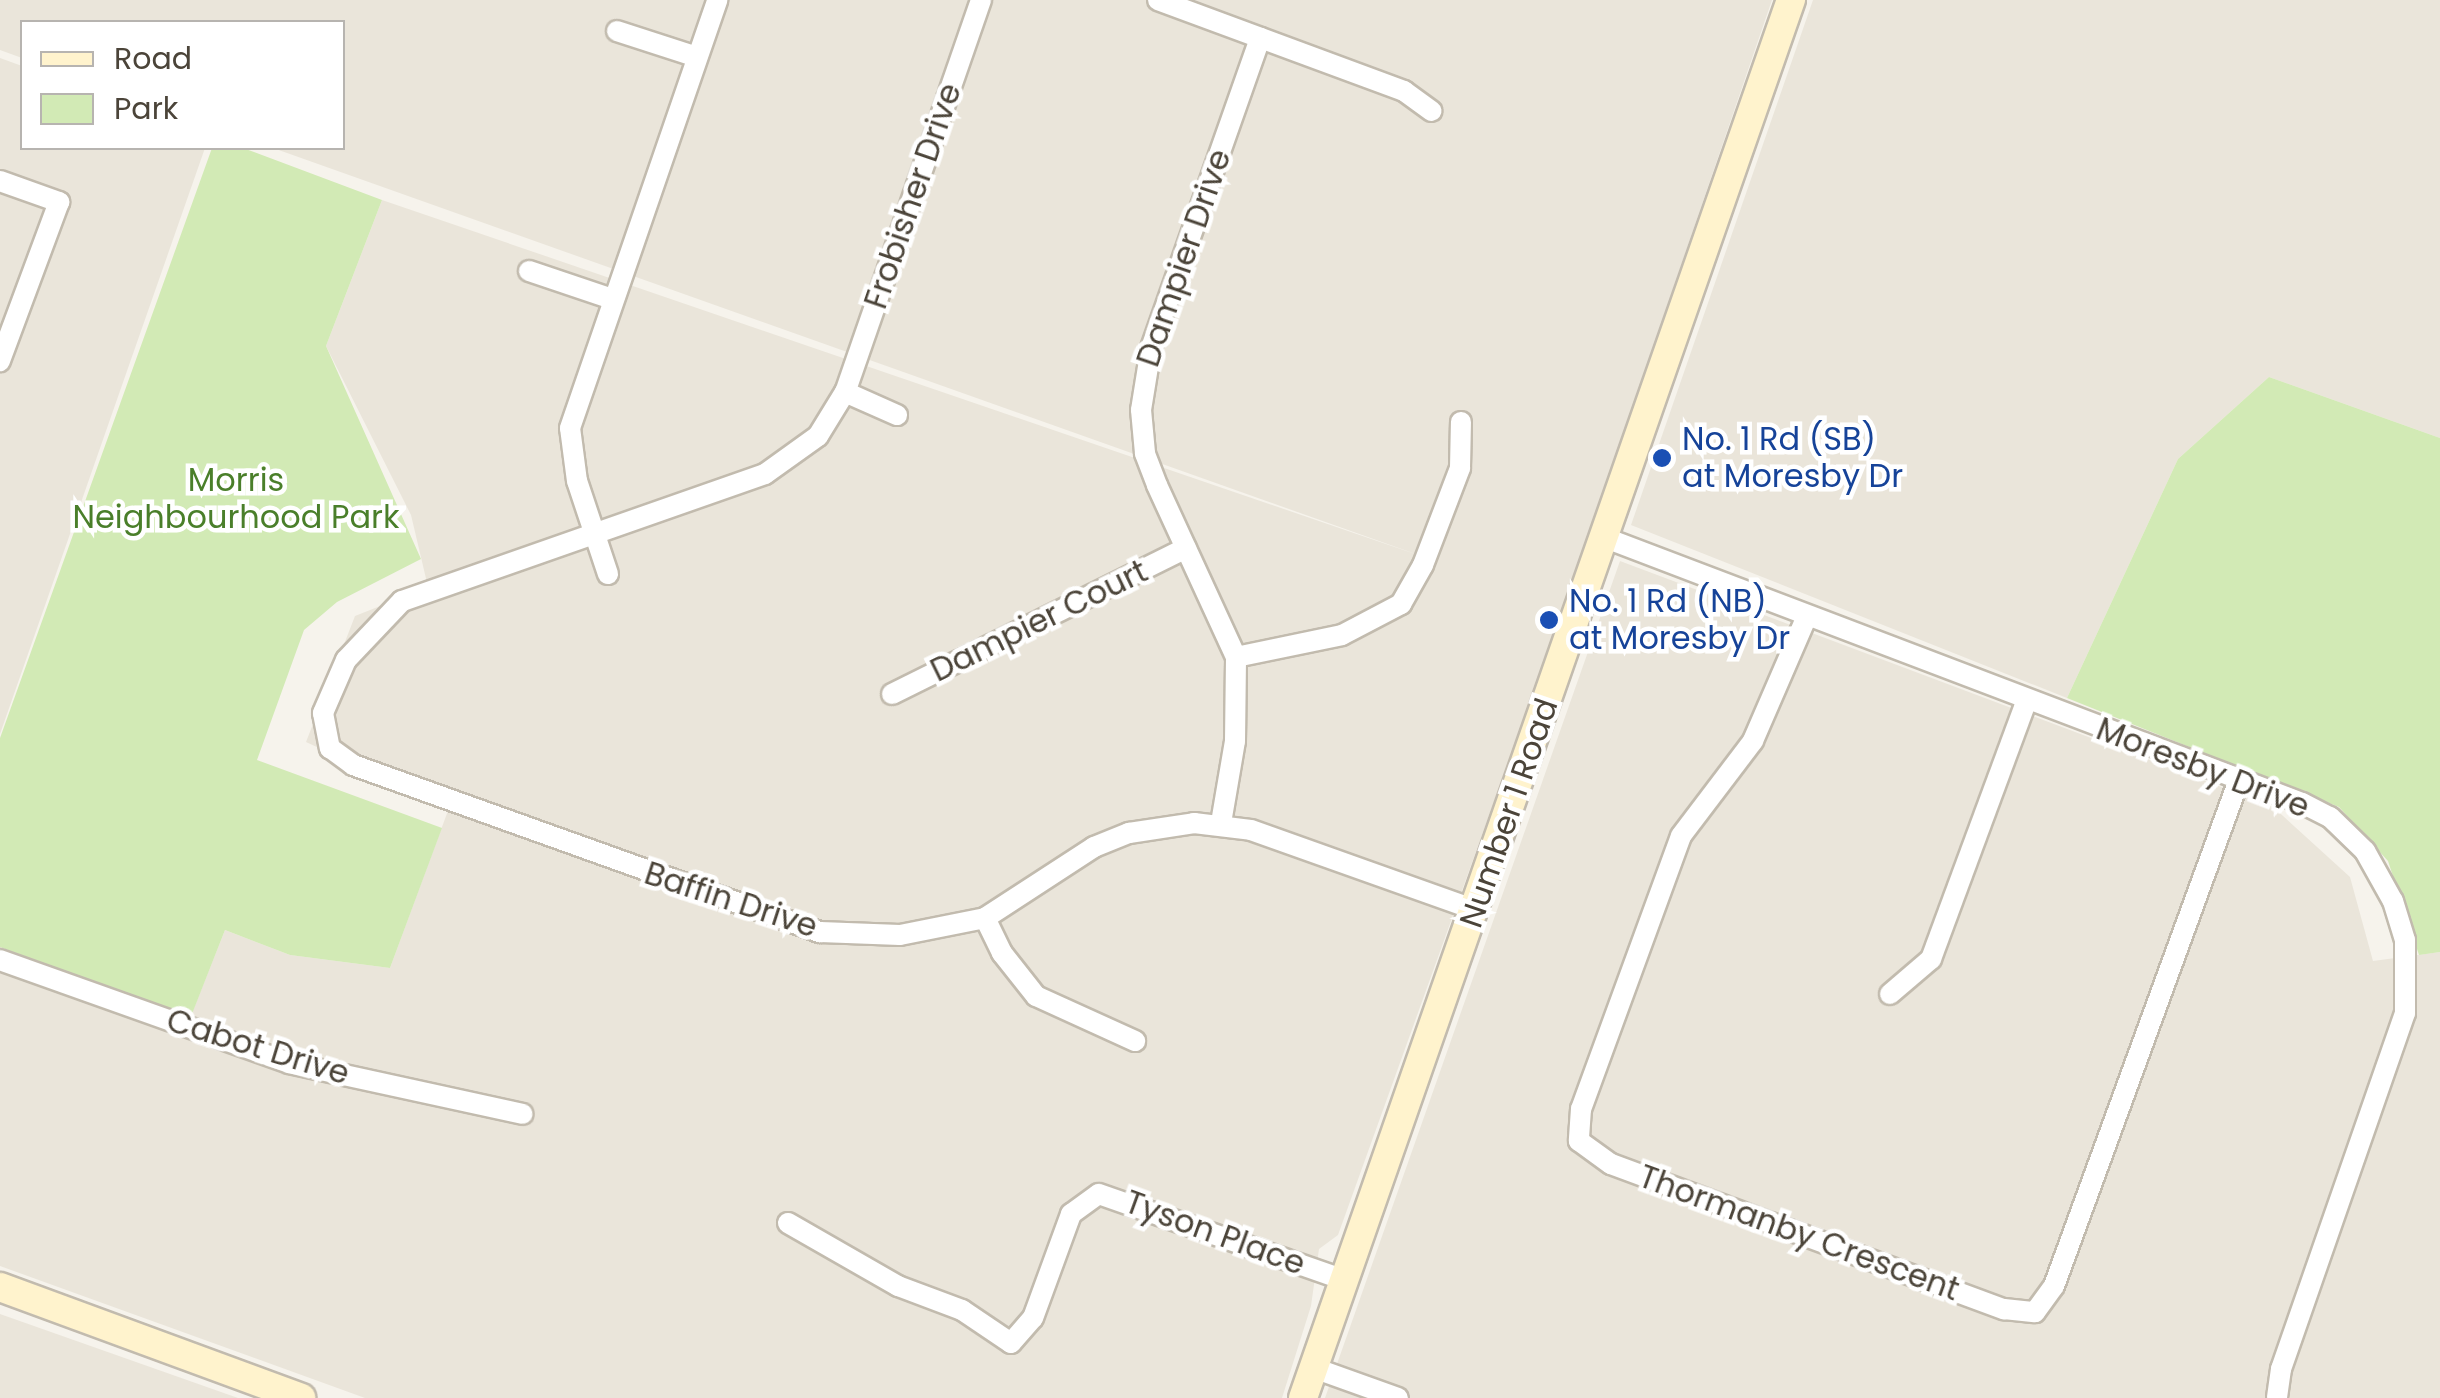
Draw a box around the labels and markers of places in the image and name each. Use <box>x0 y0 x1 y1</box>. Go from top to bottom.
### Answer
place label: No. 1 Rd (SB) at Moresby Dr <box>1682 421 1903 496</box>
marker: No. 1 Rd (SB) at Moresby Dr <box>1651 447 1673 469</box>
place label: No. 1 Rd (NB) at Moresby Dr <box>1569 583 1790 658</box>
marker: No. 1 Rd (NB) at Moresby Dr <box>1538 609 1560 631</box>

